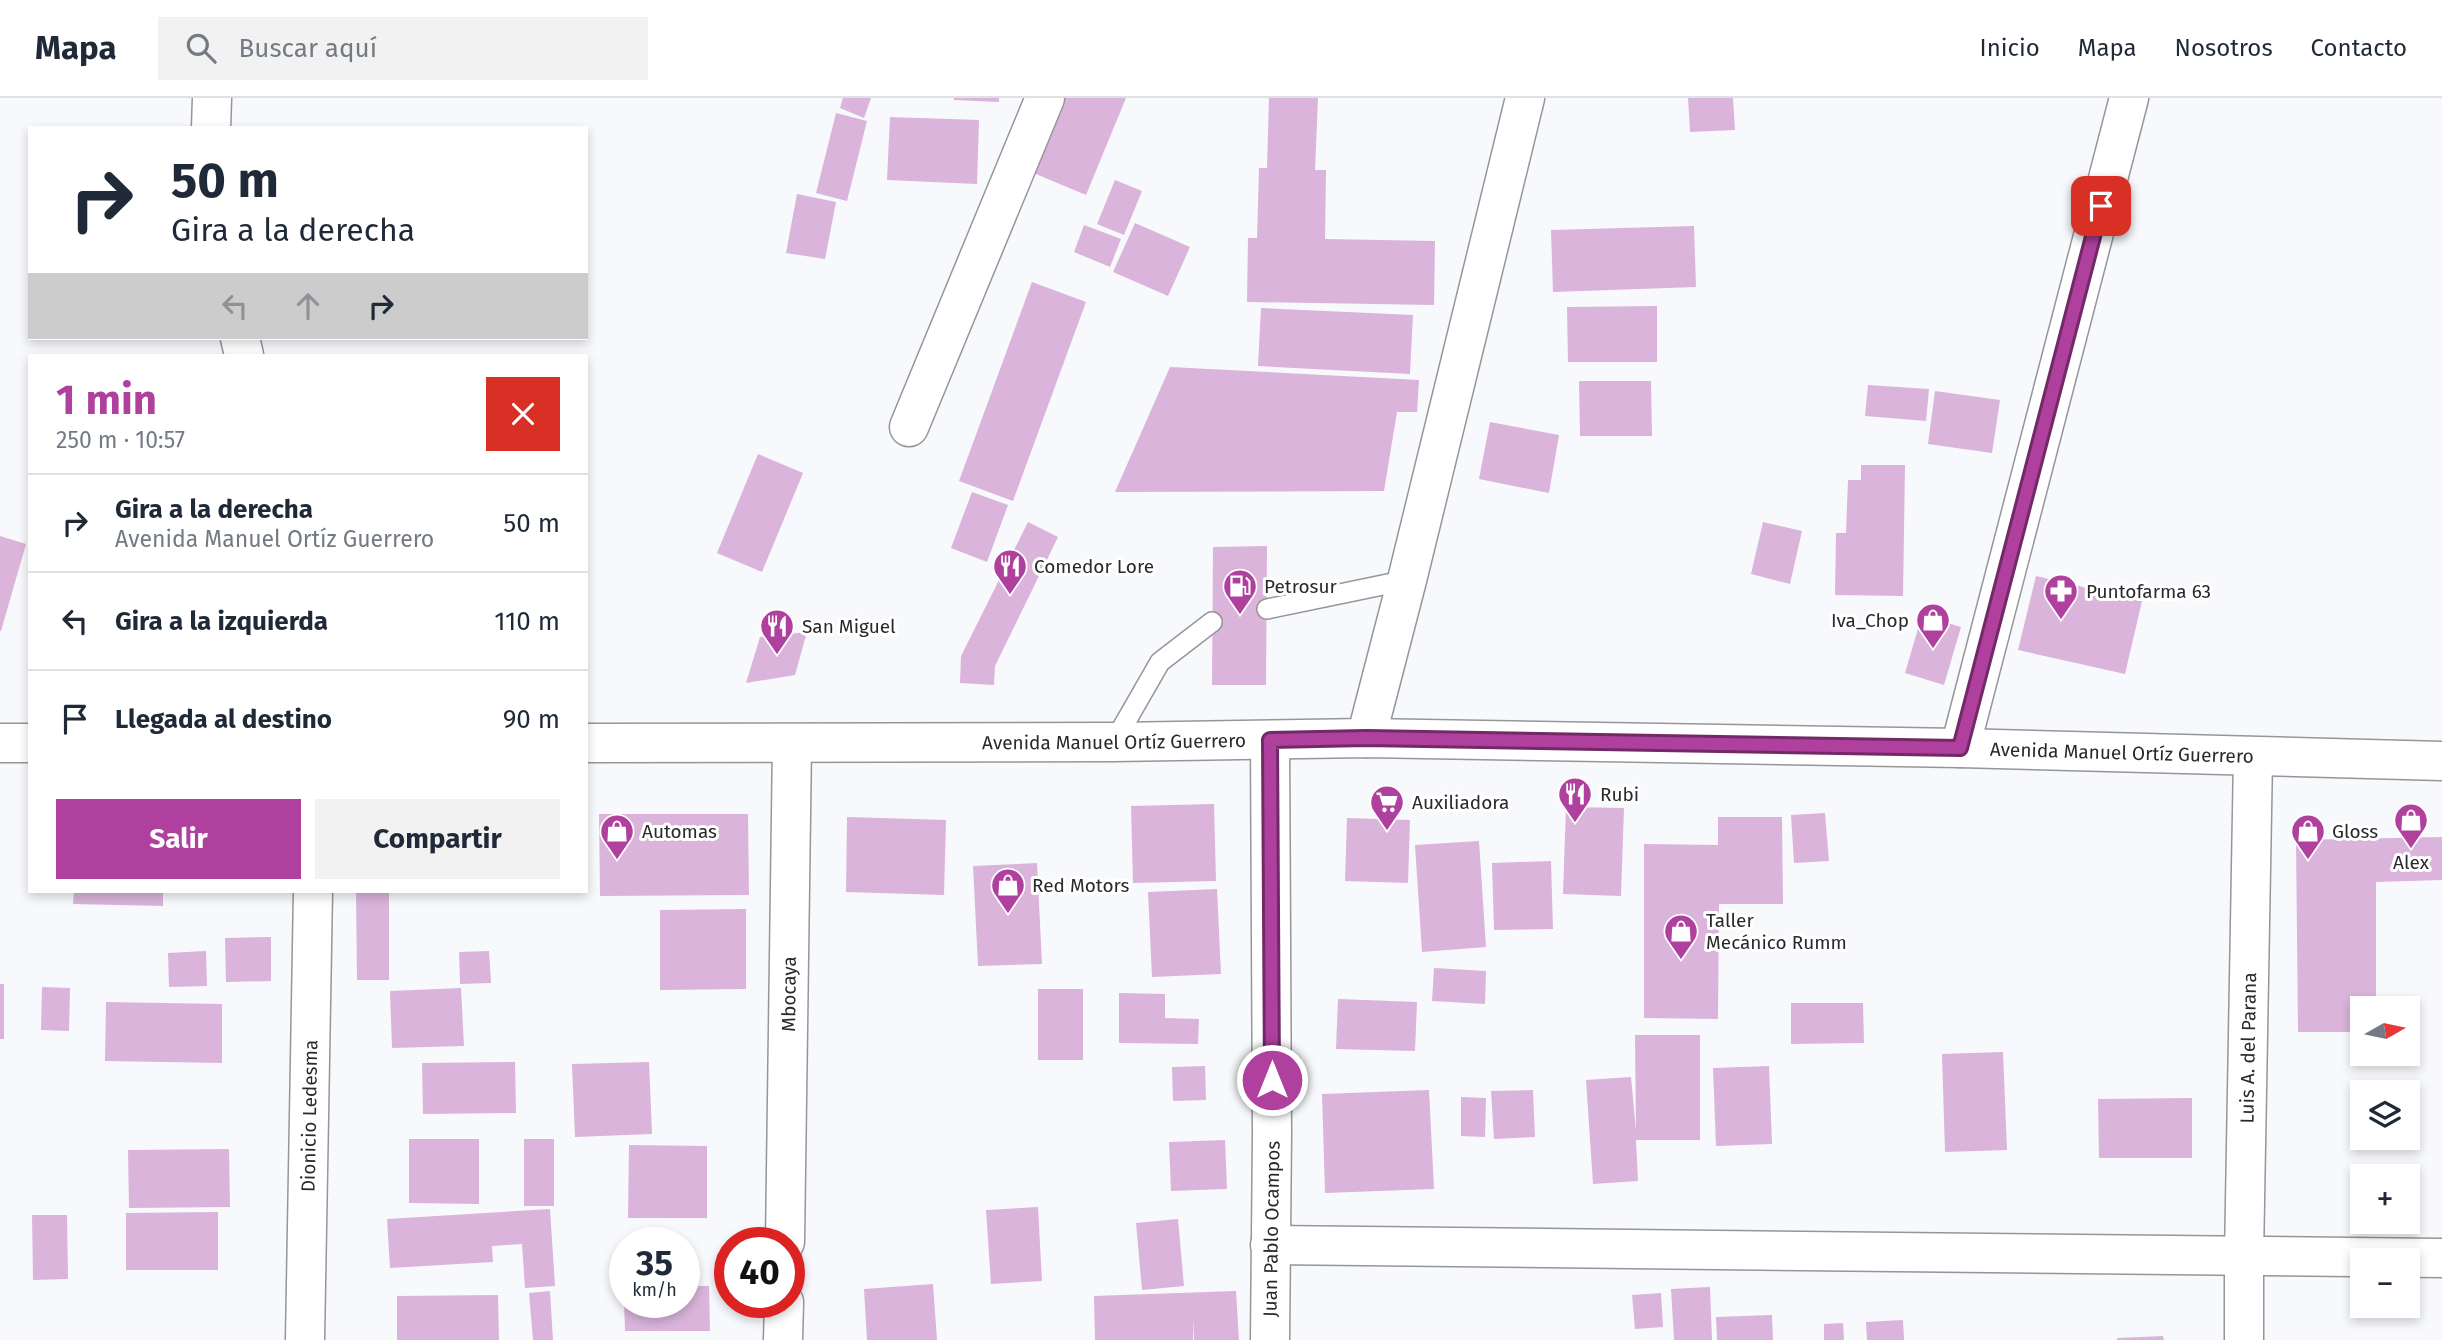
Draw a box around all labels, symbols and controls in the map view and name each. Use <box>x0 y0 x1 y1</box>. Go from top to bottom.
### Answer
search box <box>158 17 648 80</box>
text: Mapa <box>35 28 116 68</box>
icon: search <box>182 29 220 67</box>
text: Buscar aquí <box>238 33 377 64</box>
text: Inicio <box>1980 34 2040 62</box>
text: Mapa <box>2078 34 2137 62</box>
text: Nosotros <box>2175 34 2273 62</box>
text: Contacto <box>2311 34 2407 62</box>
text: 50 m <box>171 151 279 210</box>
icon: right <box>56 154 147 245</box>
pin <box>2071 176 2131 236</box>
icon: arrive <box>2082 187 2120 225</box>
text: Gira a la derecha <box>171 211 415 249</box>
icon: left <box>216 287 254 325</box>
icon: ahead <box>289 287 327 325</box>
icon: right <box>362 287 400 325</box>
text: 1 min <box>56 375 157 425</box>
button: close <box>486 377 560 451</box>
text: 250 m · 10:57 <box>56 426 185 454</box>
text: Gira a la derecha <box>115 494 313 525</box>
icon: right <box>56 504 94 542</box>
text: 50 m <box>503 508 560 539</box>
text: Avenida Manuel Ortíz Guerrero <box>115 525 434 553</box>
restaurant icon: Comedor Lore <box>991 547 1029 596</box>
place label: Comedor Lore <box>1034 555 1154 578</box>
fuel station icon: Petrosur <box>1221 567 1259 616</box>
pharmacy icon: Puntofarma 63 <box>2042 572 2080 621</box>
place label: Petrosur <box>1264 575 1337 598</box>
place label: Puntofarma 63 <box>2086 580 2211 603</box>
shop icon: Iva_Chop <box>1914 601 1952 650</box>
icon: left <box>56 602 94 640</box>
text: Gira a la izquierda <box>115 606 328 637</box>
text: 110 m <box>494 606 560 637</box>
restaurant icon: San Miguel <box>758 607 796 656</box>
place label: Iva_Chop <box>1831 609 1909 632</box>
place label: San Miguel <box>802 615 896 638</box>
icon: arrive <box>56 700 94 738</box>
text: Llegada al destino <box>115 704 332 735</box>
text: 90 m <box>503 704 560 735</box>
street label: Avenida Manuel Ortíz Guerrero <box>982 729 1246 754</box>
street label: Avenida Manuel Ortíz Guerrero <box>1990 738 2254 768</box>
restaurant icon: Rubi <box>1556 775 1594 824</box>
supermarket icon: Auxiliadora <box>1368 783 1406 832</box>
place label: Rubi <box>1600 783 1639 806</box>
place label: Auxiliadora <box>1412 791 1509 814</box>
button: Salir <box>56 799 301 879</box>
button: Compartir <box>315 799 560 879</box>
shop icon: Alex <box>2392 801 2430 850</box>
shop icon: Automas <box>598 812 636 861</box>
shop icon: Gloss <box>2289 812 2327 861</box>
place label: Automas <box>642 820 717 843</box>
place label: Gloss <box>2332 820 2378 843</box>
place label: Alex <box>2393 851 2430 874</box>
shop icon: Red Motors <box>989 866 1027 915</box>
place label: Red Motors <box>1032 874 1130 897</box>
place label: Taller Mecánico Rumm <box>1706 909 1847 954</box>
shop icon: Taller Mecánico Rumm <box>1662 912 1700 961</box>
street label: Mbocaya <box>777 956 801 1032</box>
street label: Luis A. del Parana <box>2235 972 2261 1124</box>
north arrow <box>2350 996 2420 1066</box>
map controls <box>2350 996 2420 1318</box>
street label: Dionicio Ledesma <box>297 1040 322 1192</box>
position arrow <box>1235 1043 1309 1117</box>
button: layers <box>2350 1080 2420 1150</box>
street label: Juan Pablo Ocampos <box>1258 1140 1285 1317</box>
button: + <box>2350 1164 2420 1234</box>
speed limit sign: 40 <box>714 1227 805 1318</box>
text: 35 <box>636 1242 673 1284</box>
button: − <box>2350 1248 2420 1318</box>
text: km/h <box>632 1279 677 1301</box>

